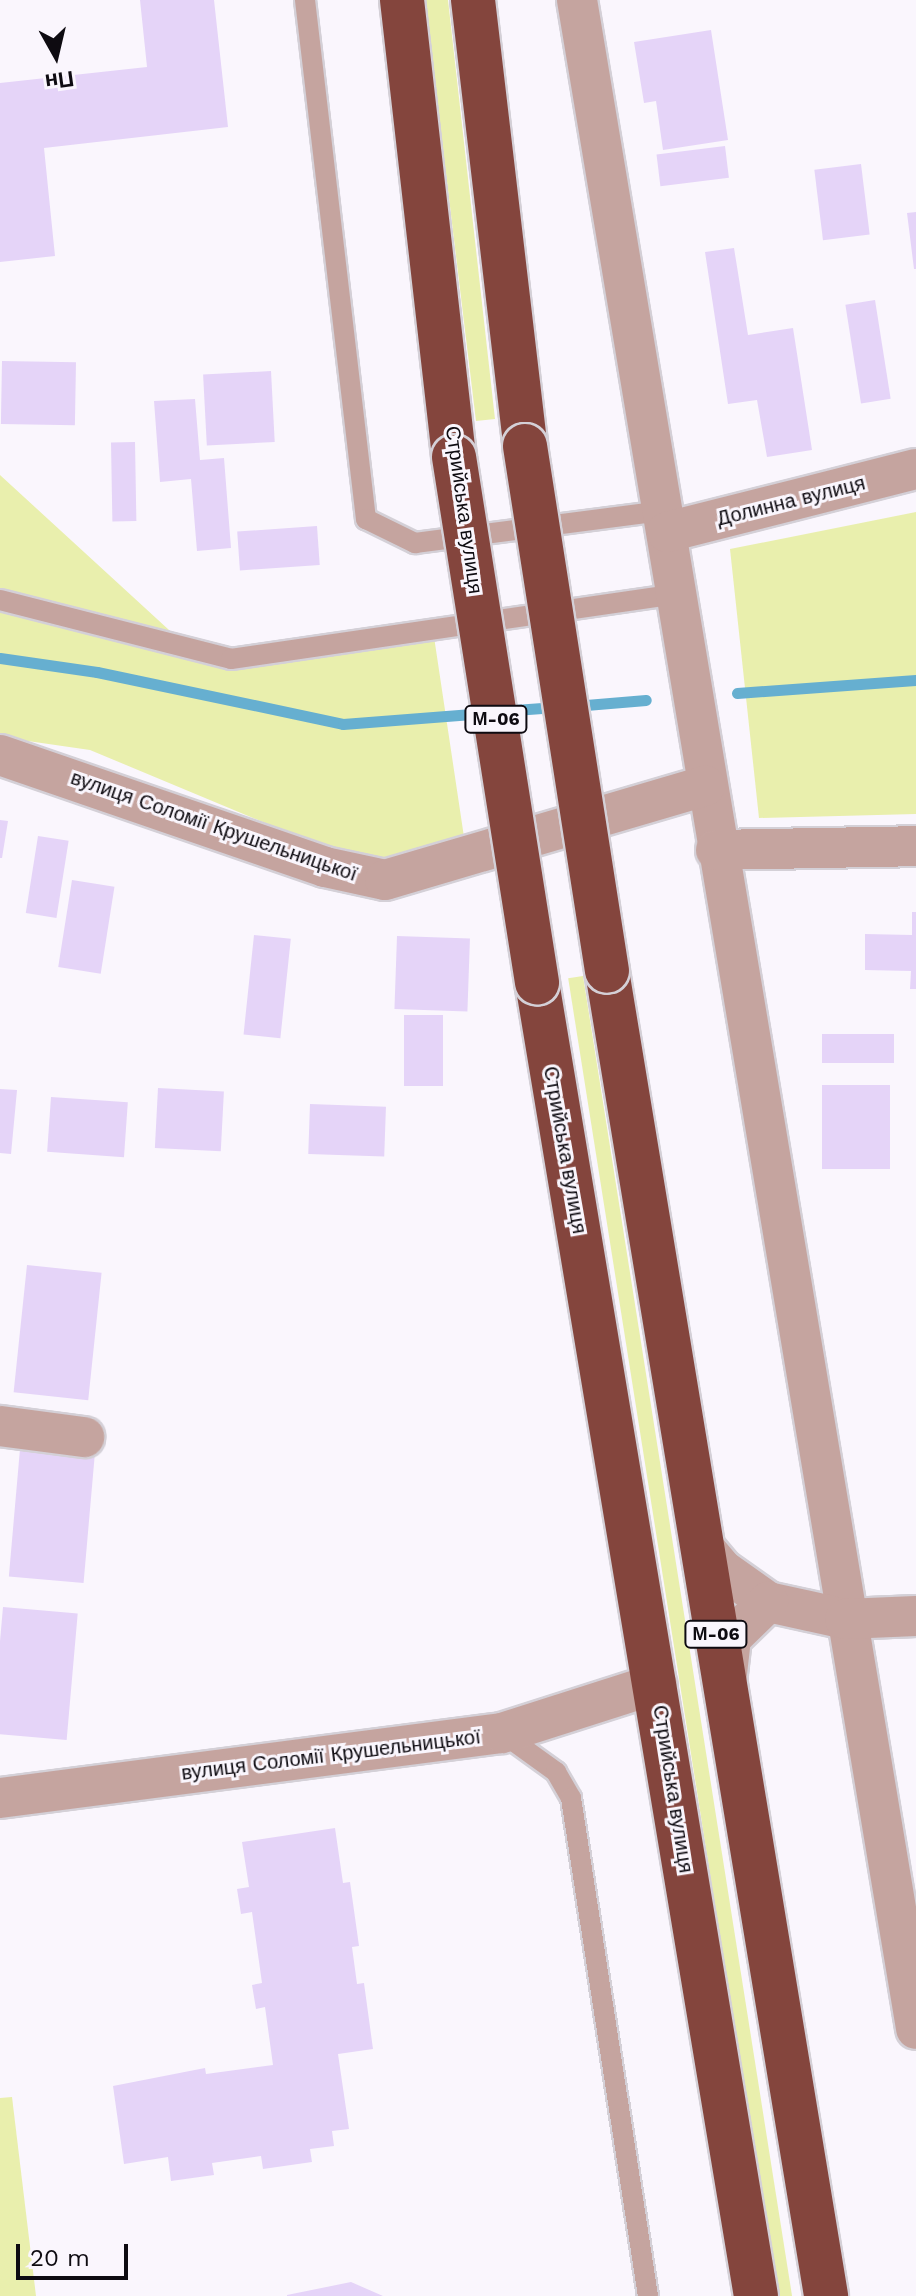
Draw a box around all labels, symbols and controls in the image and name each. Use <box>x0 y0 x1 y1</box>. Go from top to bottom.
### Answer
north arrow <box>16 16 96 96</box>
text: Пн <box>43 66 76 95</box>
street label: Стрийська вулиця <box>440 424 488 596</box>
street label: Долинна вулиця <box>714 471 868 531</box>
road number: М-06 <box>464 705 528 733</box>
street label: вулиця Соломії Крушельницької <box>68 766 360 886</box>
street label: Стрийська вулиця <box>538 1064 592 1236</box>
road number: М-06 <box>684 1620 748 1648</box>
street label: Стрийська вулиця <box>648 1703 698 1875</box>
street label: вулиця Соломії Крушельницької <box>180 1725 482 1785</box>
scale bar <box>20 2228 132 2278</box>
text: 20 m <box>30 2244 90 2272</box>

